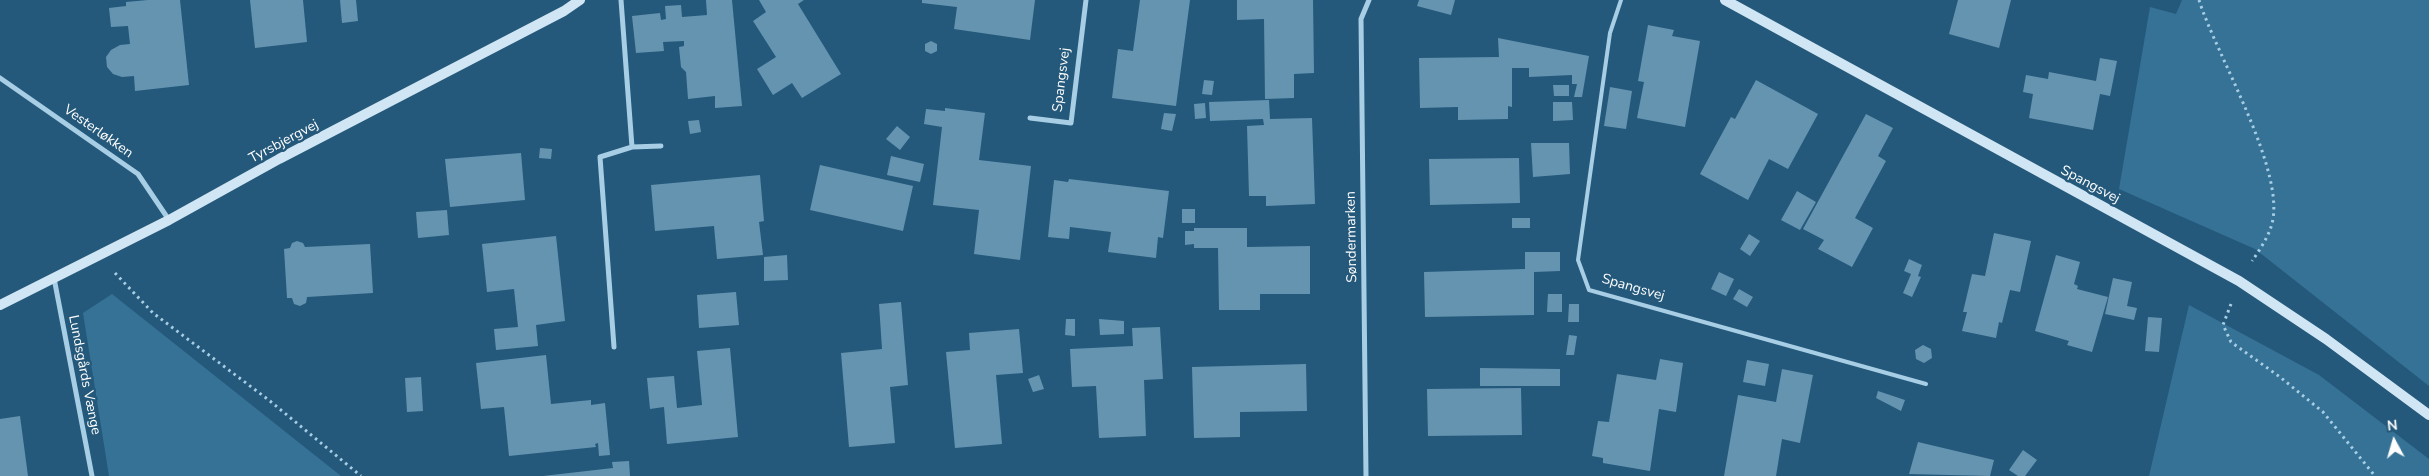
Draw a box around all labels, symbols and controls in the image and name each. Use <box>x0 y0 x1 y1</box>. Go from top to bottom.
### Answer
street label: Spangsvej <box>1050 47 1074 113</box>
street label: Vesterløkken <box>60 102 136 162</box>
street label: Tyrsbjergvej <box>246 117 322 167</box>
street label: Spangsvej <box>2057 162 2123 208</box>
street label: Søndermarken <box>1343 191 1361 283</box>
street label: Spangsvej <box>1600 271 1666 305</box>
street label: Lundsgårds Vænge <box>64 314 104 436</box>
north arrow <box>2369 416 2419 466</box>
text: N <box>2386 416 2399 436</box>

